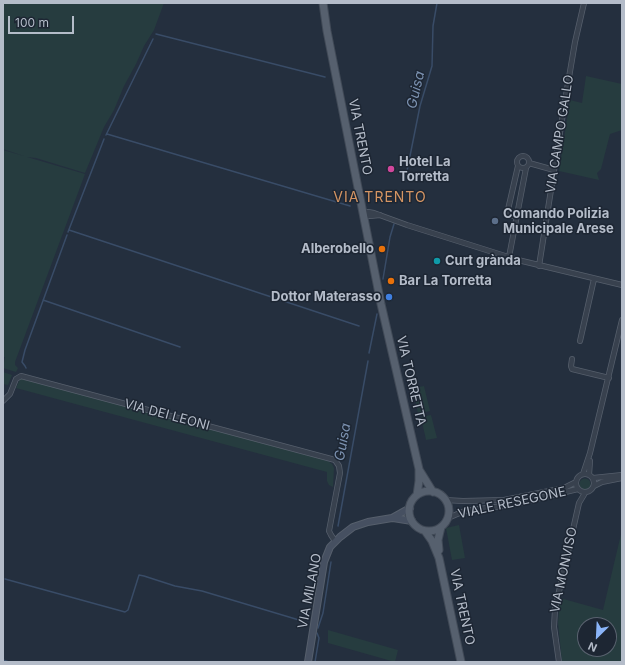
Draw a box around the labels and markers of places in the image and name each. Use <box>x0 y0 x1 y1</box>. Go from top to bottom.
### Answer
place label: Hotel La Torretta <box>399 154 451 185</box>
marker: Hotel La Torretta <box>386 164 396 174</box>
place label: Comando Polizia Municipale Arese <box>503 206 614 237</box>
marker: Comando Polizia Municipale Arese <box>490 216 500 226</box>
place label: Alberobello <box>301 241 374 257</box>
marker: Alberobello <box>377 244 387 254</box>
place label: Curt grànda <box>445 253 521 269</box>
marker: Curt grànda <box>432 256 442 266</box>
place label: Bar La Torretta <box>399 273 492 289</box>
marker: Bar La Torretta <box>386 276 396 286</box>
place label: Dottor Materasso <box>271 289 381 305</box>
marker: Dottor Materasso <box>384 292 394 302</box>

